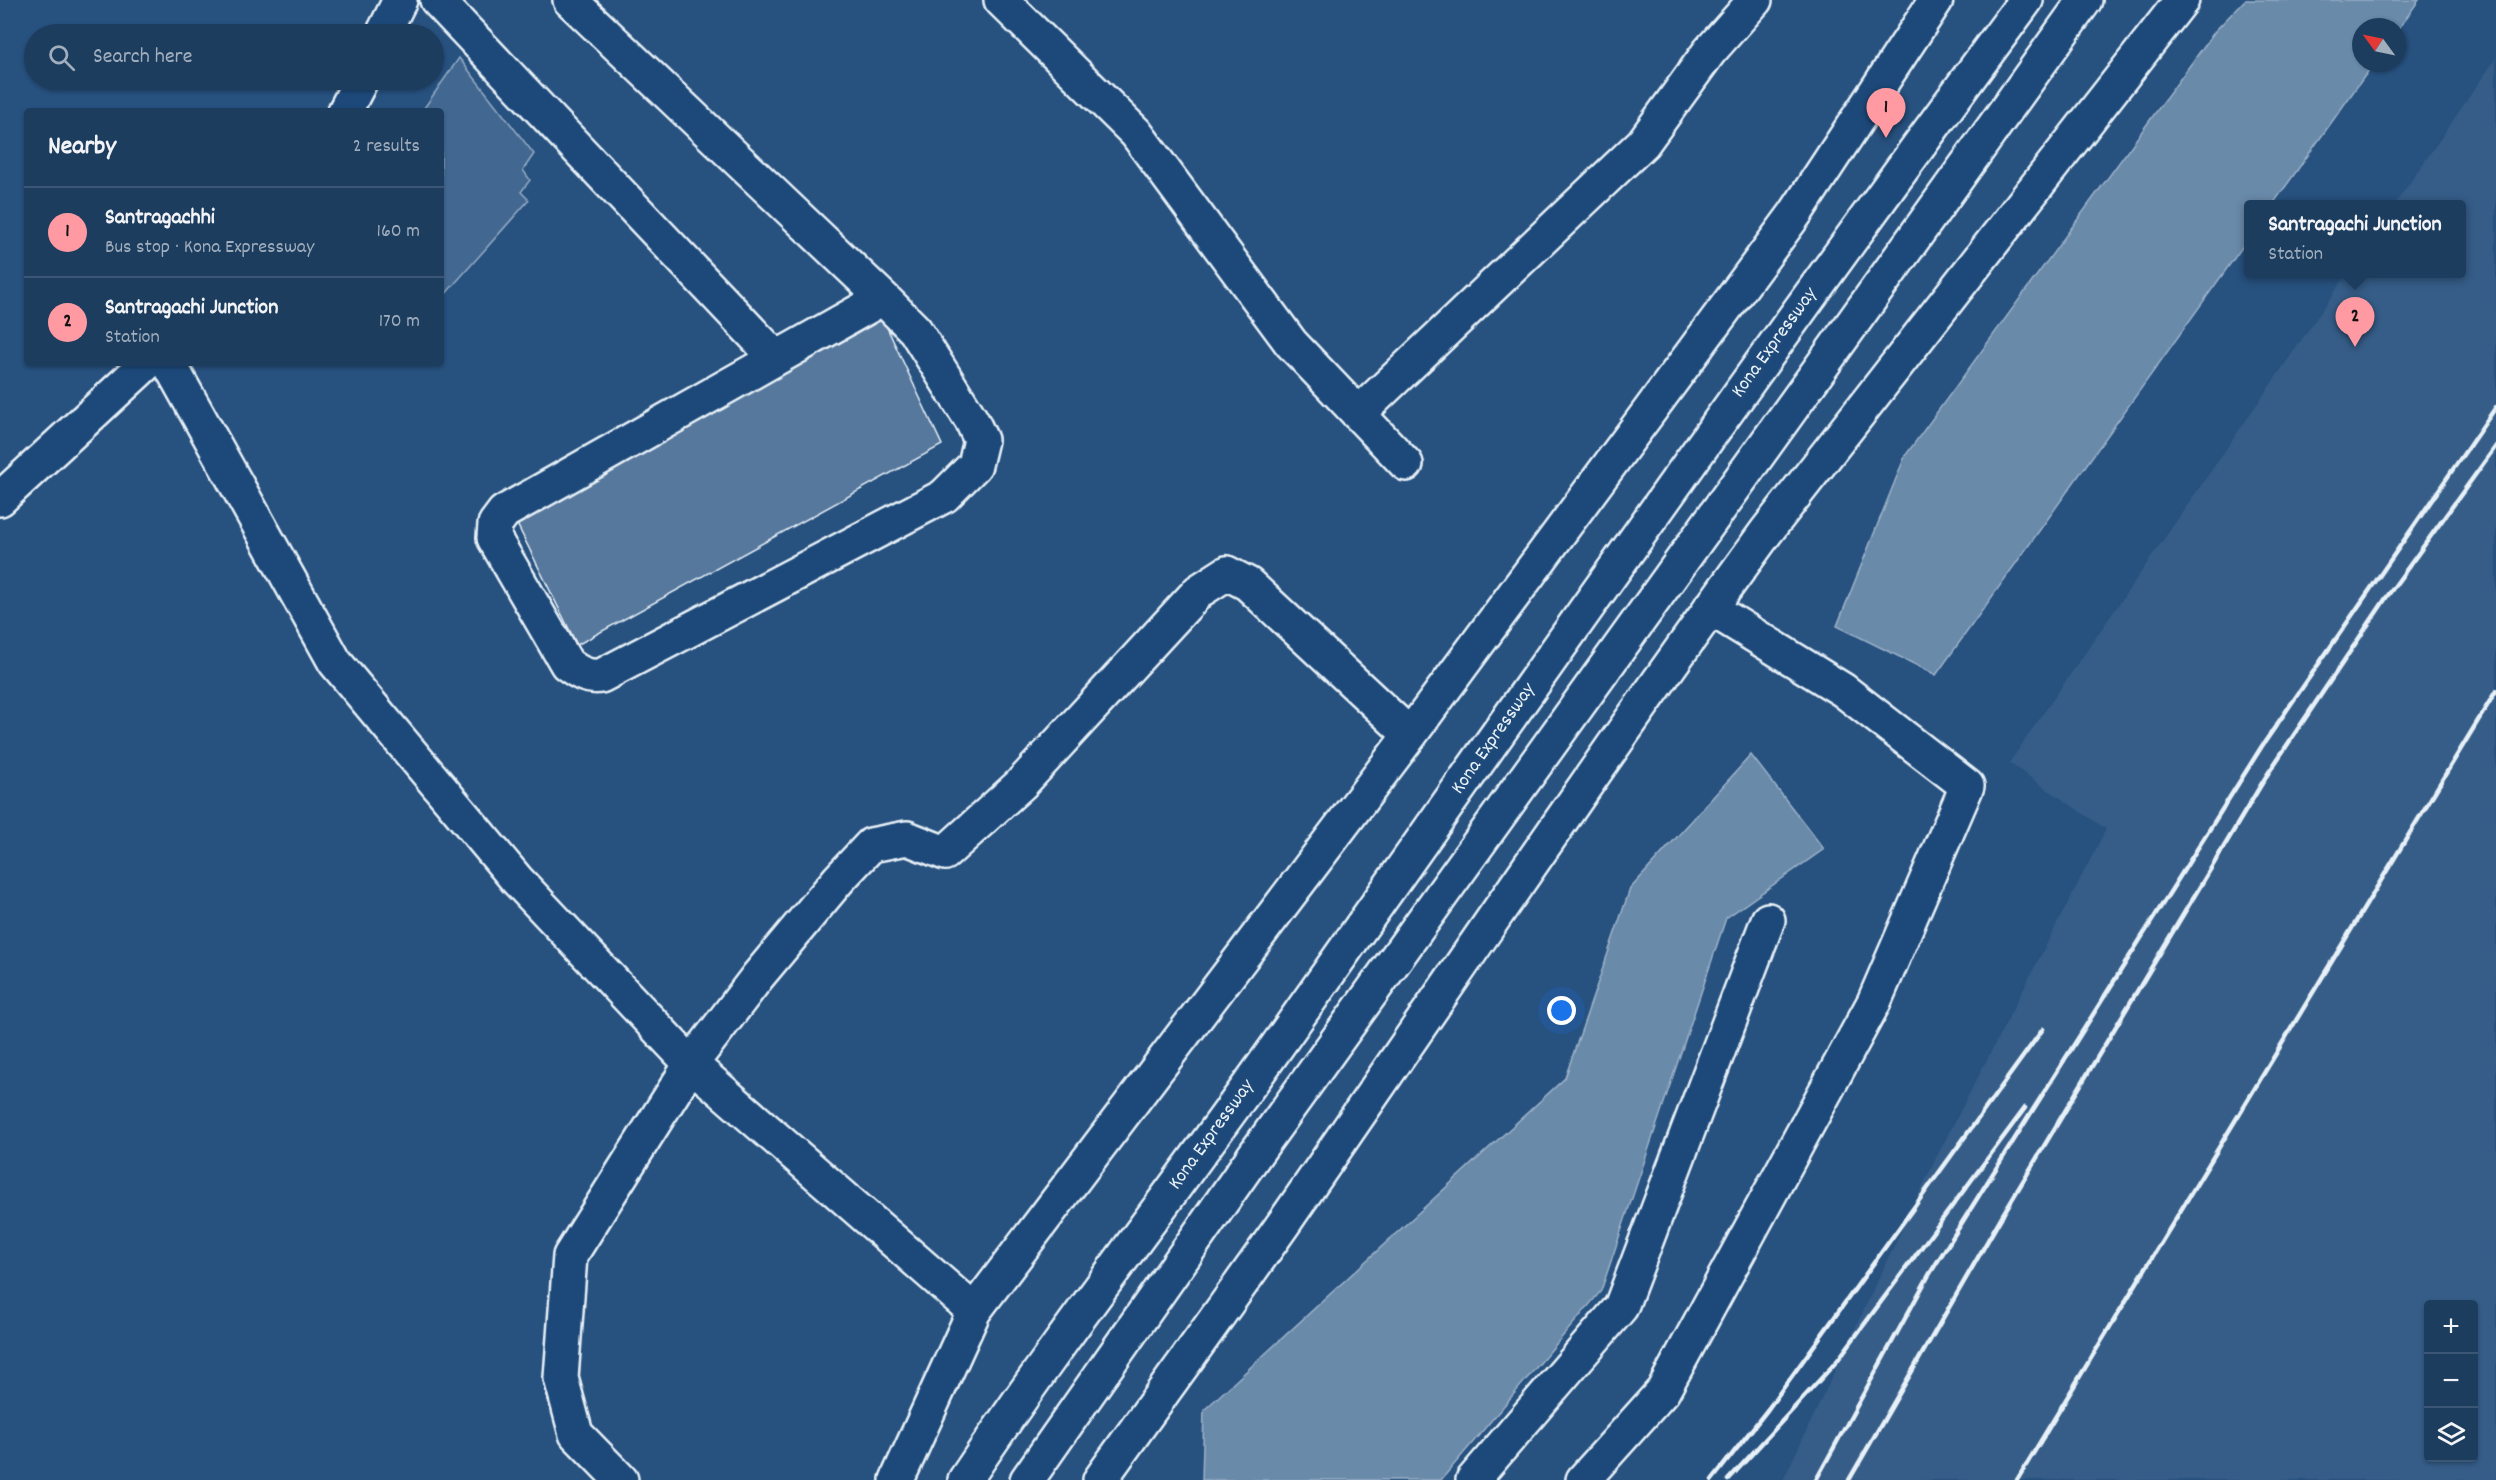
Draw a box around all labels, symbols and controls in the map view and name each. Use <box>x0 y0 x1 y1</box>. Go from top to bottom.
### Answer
north arrow <box>2352 18 2406 72</box>
search box <box>24 24 444 90</box>
icon: search <box>45 41 78 74</box>
text: Search here <box>93 42 192 73</box>
pin: 1 <box>1866 88 1906 138</box>
text: Nearby <box>48 129 116 166</box>
text: 2 results <box>353 133 420 161</box>
popup <box>2244 200 2466 278</box>
text: Santragachhi <box>105 203 215 234</box>
text: Santragachi Junction <box>2268 210 2442 241</box>
text: 1 <box>65 218 70 246</box>
text: 160 m <box>377 218 420 246</box>
text: Bus stop · Kona Expressway <box>105 234 314 262</box>
text: Station <box>2268 241 2323 269</box>
street label: Kona Expressway <box>1725 281 1825 404</box>
text: Santragachi Junction <box>105 293 278 324</box>
pin: 2 <box>2336 298 2374 347</box>
text: 2 <box>63 308 72 336</box>
text: 170 m <box>379 308 420 336</box>
text: Station <box>105 324 160 352</box>
street label: Kona Expressway <box>1445 677 1543 800</box>
your location <box>1547 996 1576 1025</box>
street label: Kona Expressway <box>1162 1073 1262 1196</box>
map controls <box>2424 1300 2478 1462</box>
button: + <box>2424 1300 2478 1354</box>
button: − <box>2424 1354 2478 1408</box>
button: layers <box>2424 1408 2478 1462</box>

